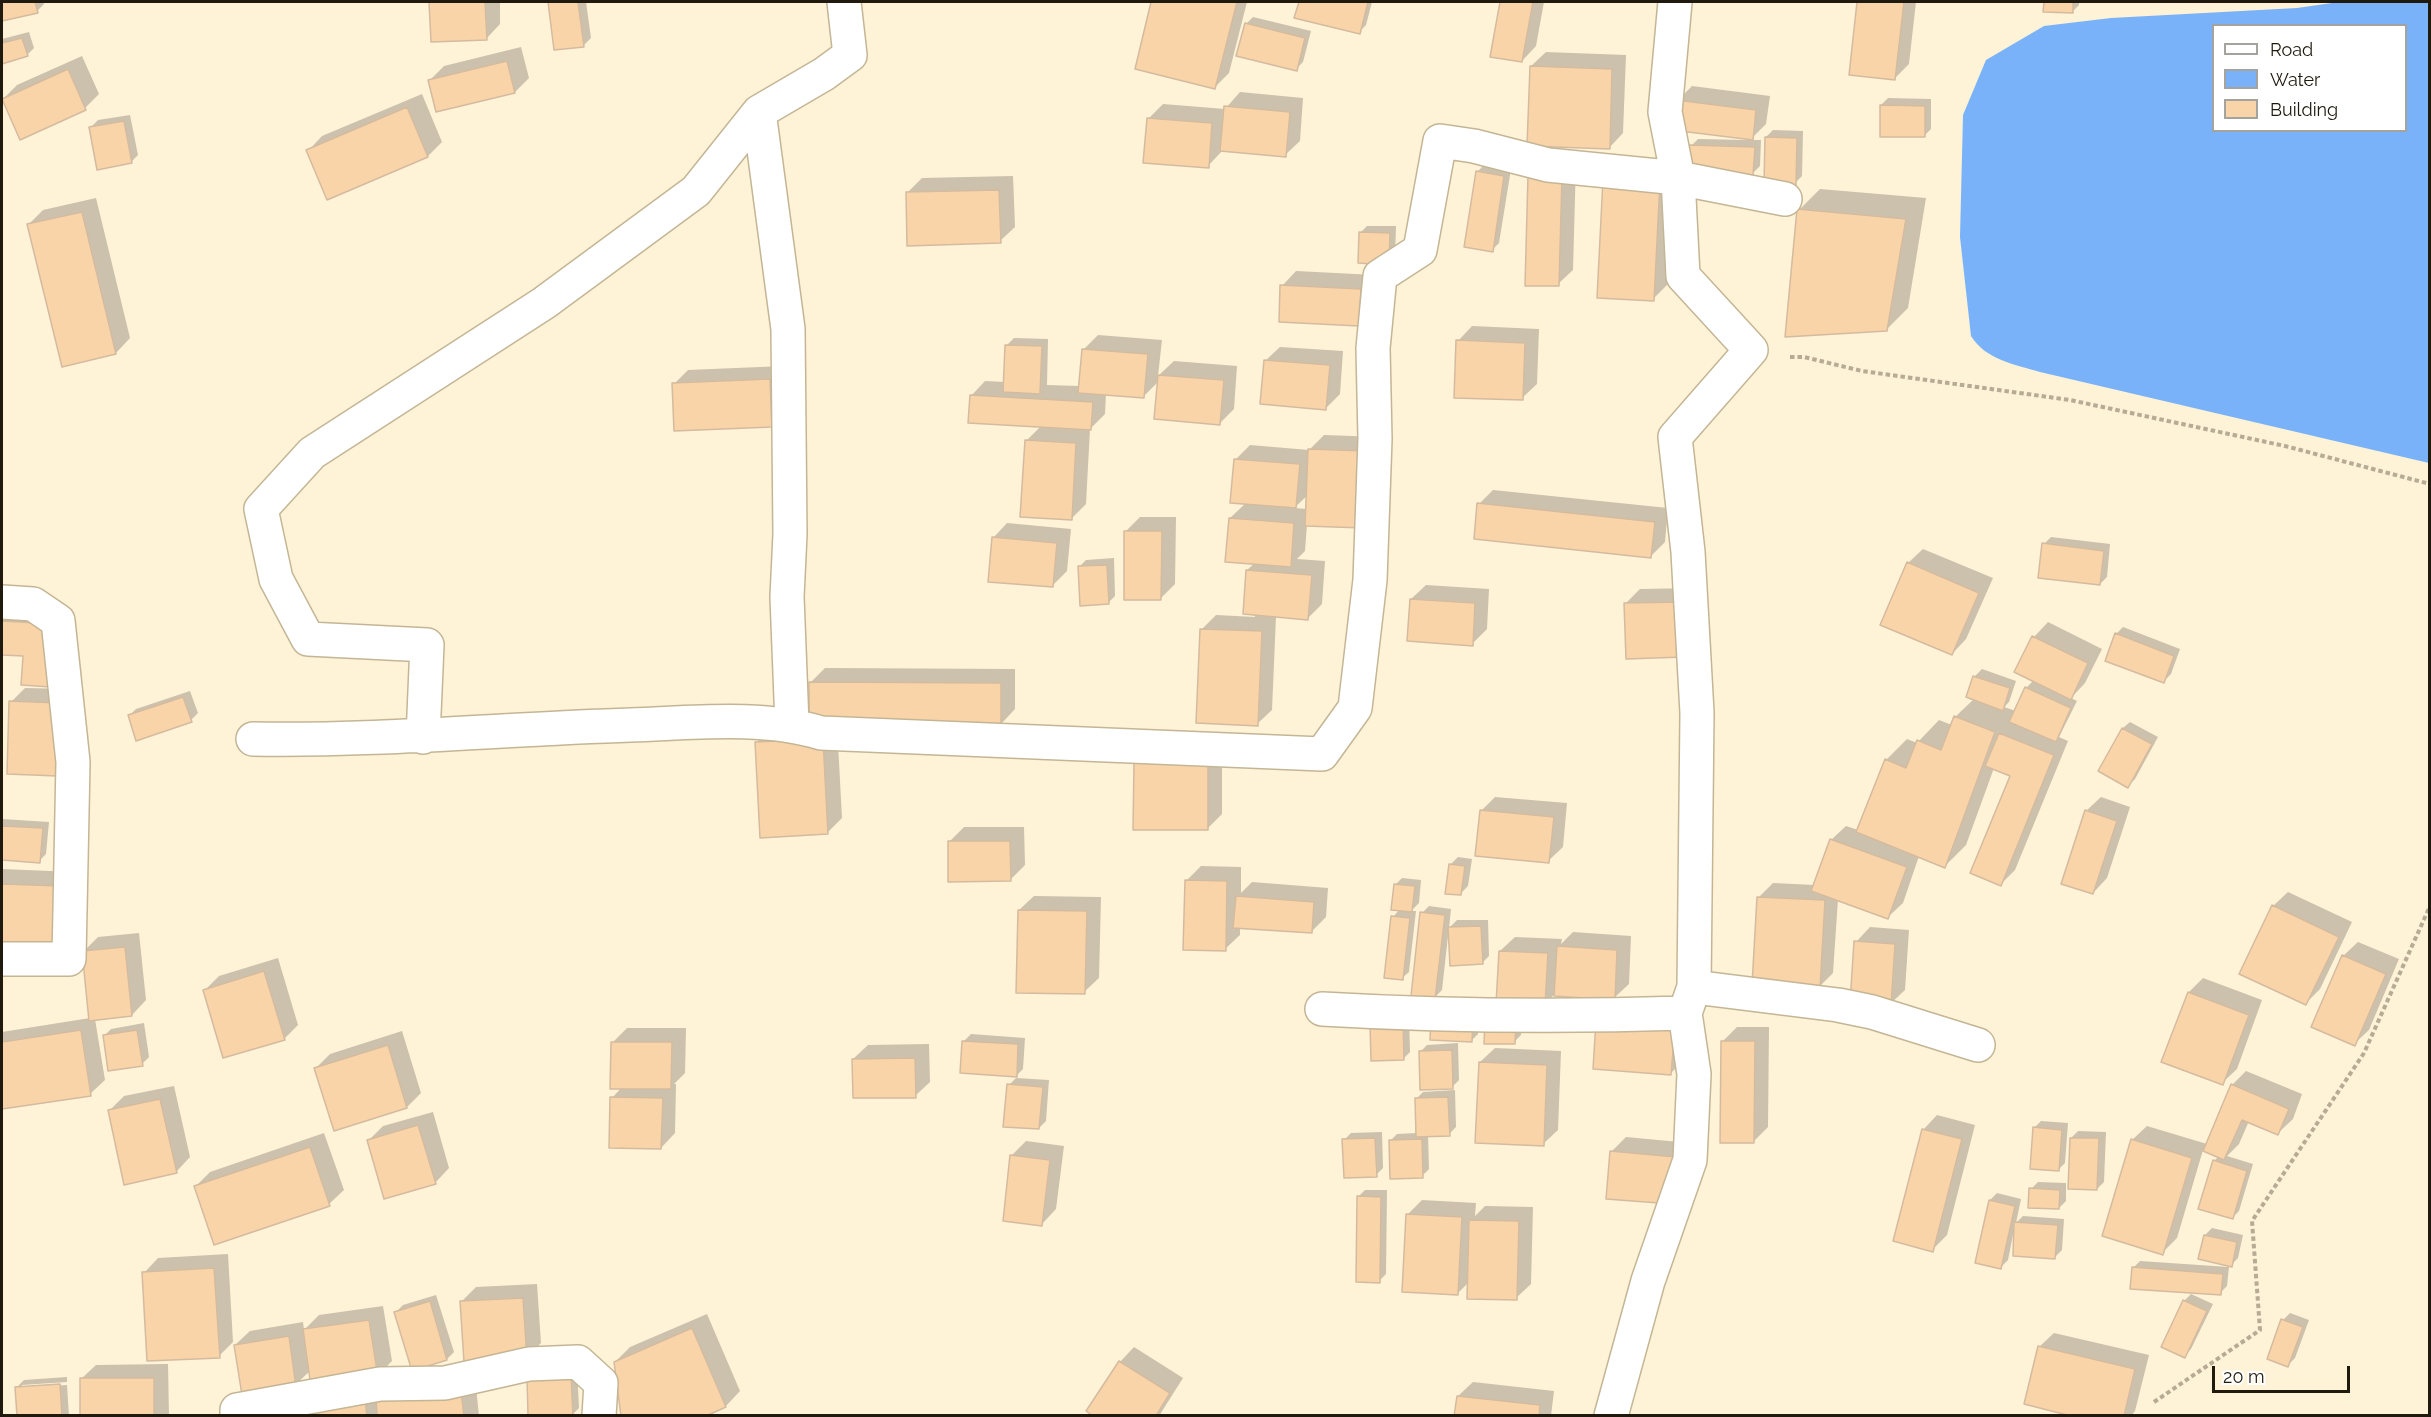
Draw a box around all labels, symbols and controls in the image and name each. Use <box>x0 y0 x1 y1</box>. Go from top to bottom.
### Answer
legend <box>2212 24 2407 132</box>
text: Road <box>2270 39 2313 60</box>
text: Water <box>2270 69 2320 90</box>
text: Building <box>2270 99 2338 120</box>
scale bar <box>2215 1354 2353 1392</box>
text: 20 m <box>2223 1366 2265 1387</box>

